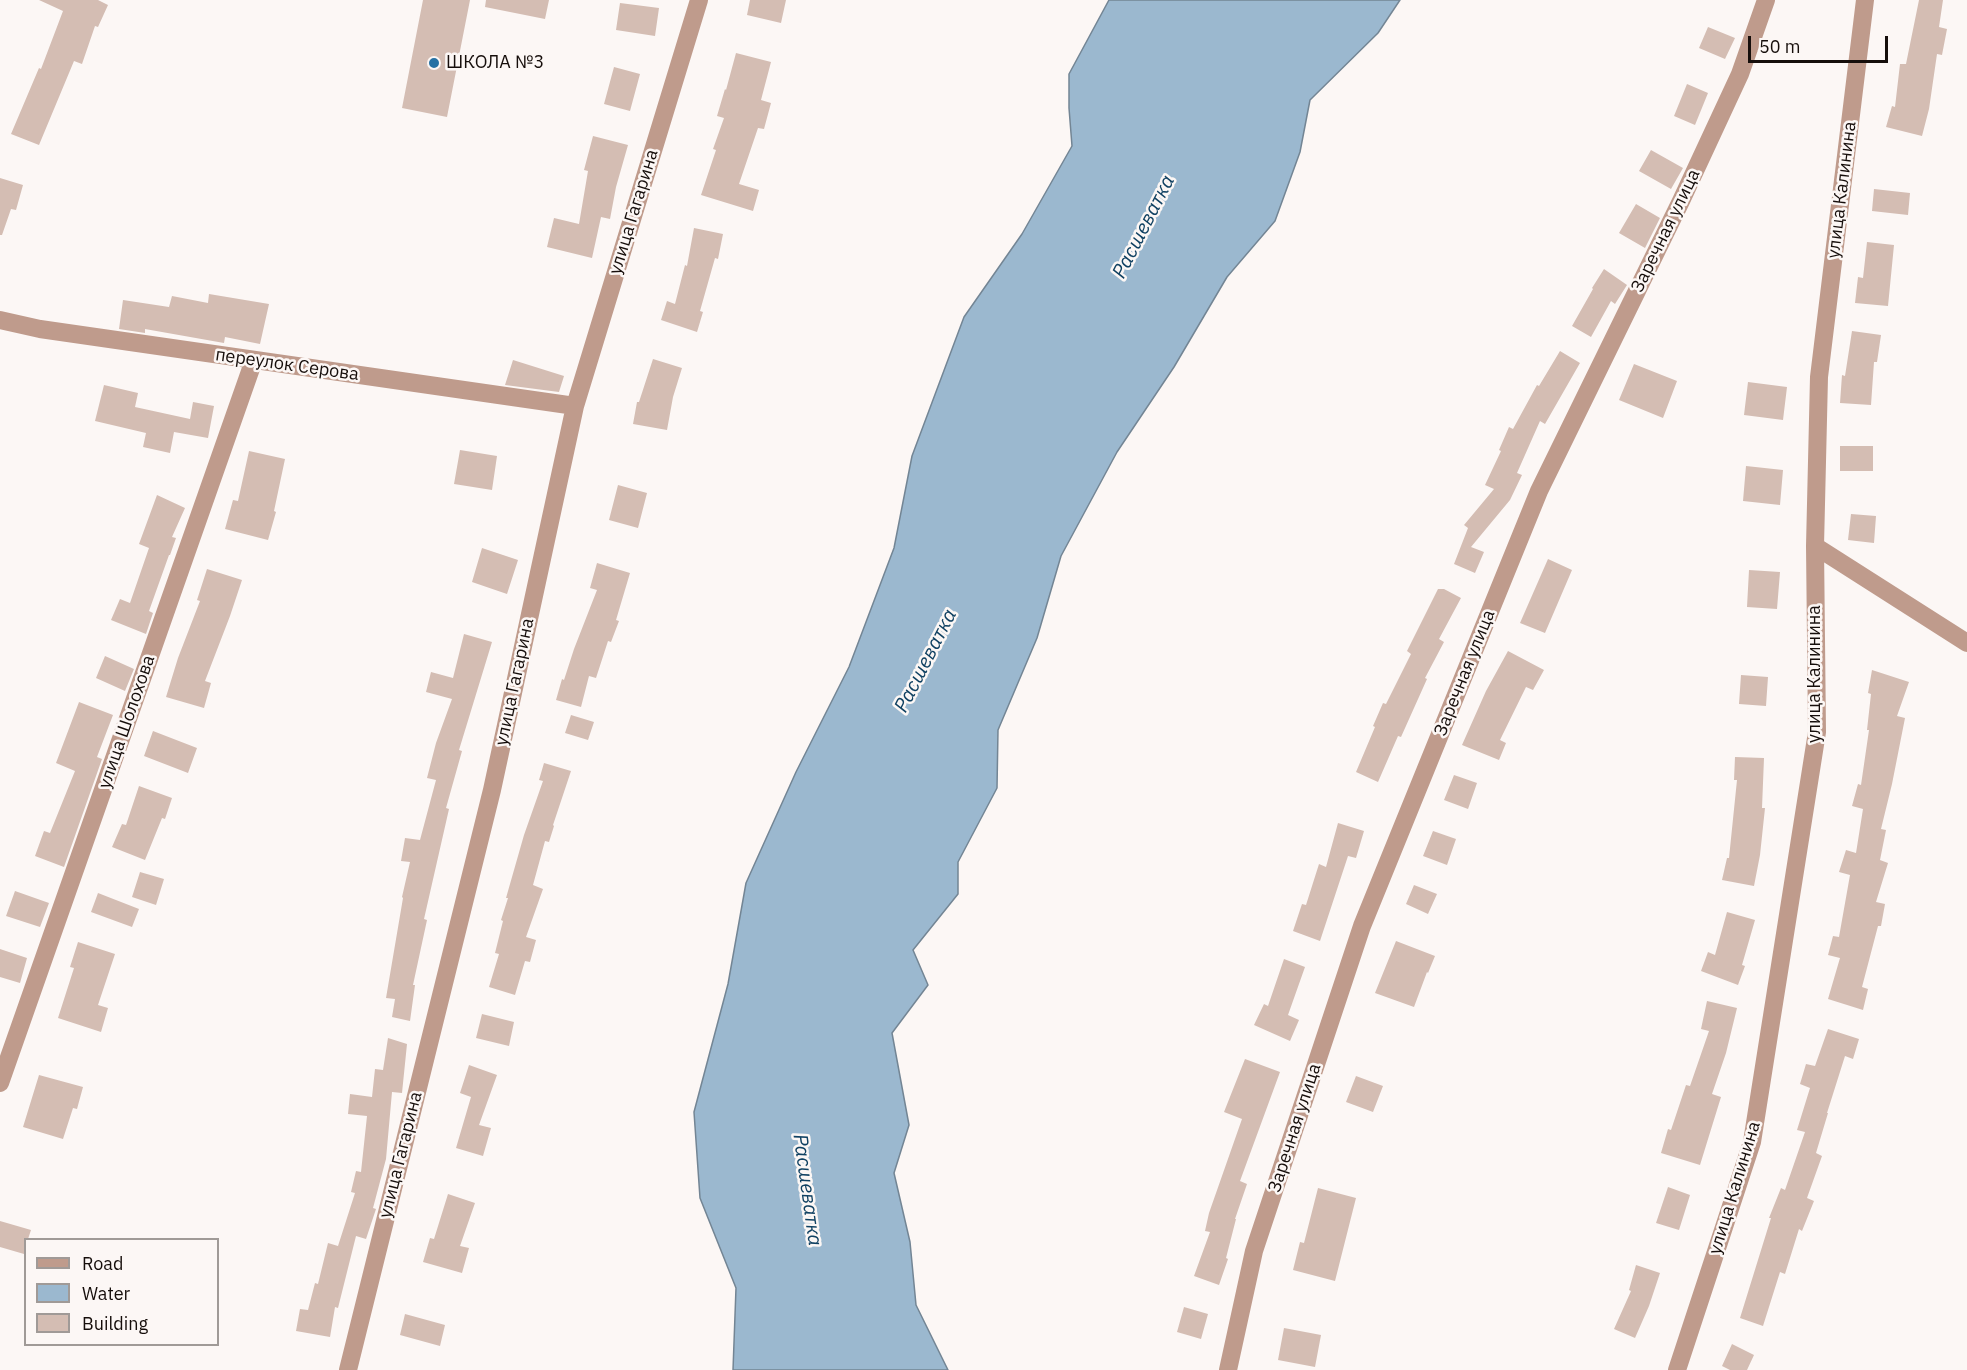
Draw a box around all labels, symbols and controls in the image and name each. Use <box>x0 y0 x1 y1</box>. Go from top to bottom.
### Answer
scale bar <box>1751 24 1890 62</box>
text: 50 m <box>1759 35 1801 58</box>
place label: ШКОЛА №3 <box>446 52 544 74</box>
marker: ШКОЛА №3 <box>427 56 441 70</box>
street label: улица Калинина <box>1823 120 1861 260</box>
street label: улица Гагарина <box>605 147 663 277</box>
street label: Заречная улица <box>1627 166 1705 296</box>
water label: Расшеватка <box>1108 171 1180 283</box>
street label: переулок Серова <box>214 344 360 386</box>
water label: Расшеватка <box>890 605 962 717</box>
street label: улица Калинина <box>1804 605 1826 743</box>
street label: Заречная улица <box>1430 607 1500 739</box>
street label: улица Гагарина <box>491 616 539 748</box>
street label: улица Шолохова <box>94 652 160 792</box>
street label: Заречная улица <box>1264 1061 1326 1195</box>
street label: улица Гагарина <box>375 1090 427 1220</box>
street label: улица Калинина <box>1705 1119 1765 1257</box>
water label: Расшеватка <box>787 1133 827 1247</box>
legend <box>24 1238 219 1346</box>
text: Road <box>82 1252 123 1275</box>
text: Water <box>82 1282 130 1305</box>
text: Building <box>82 1312 148 1335</box>

